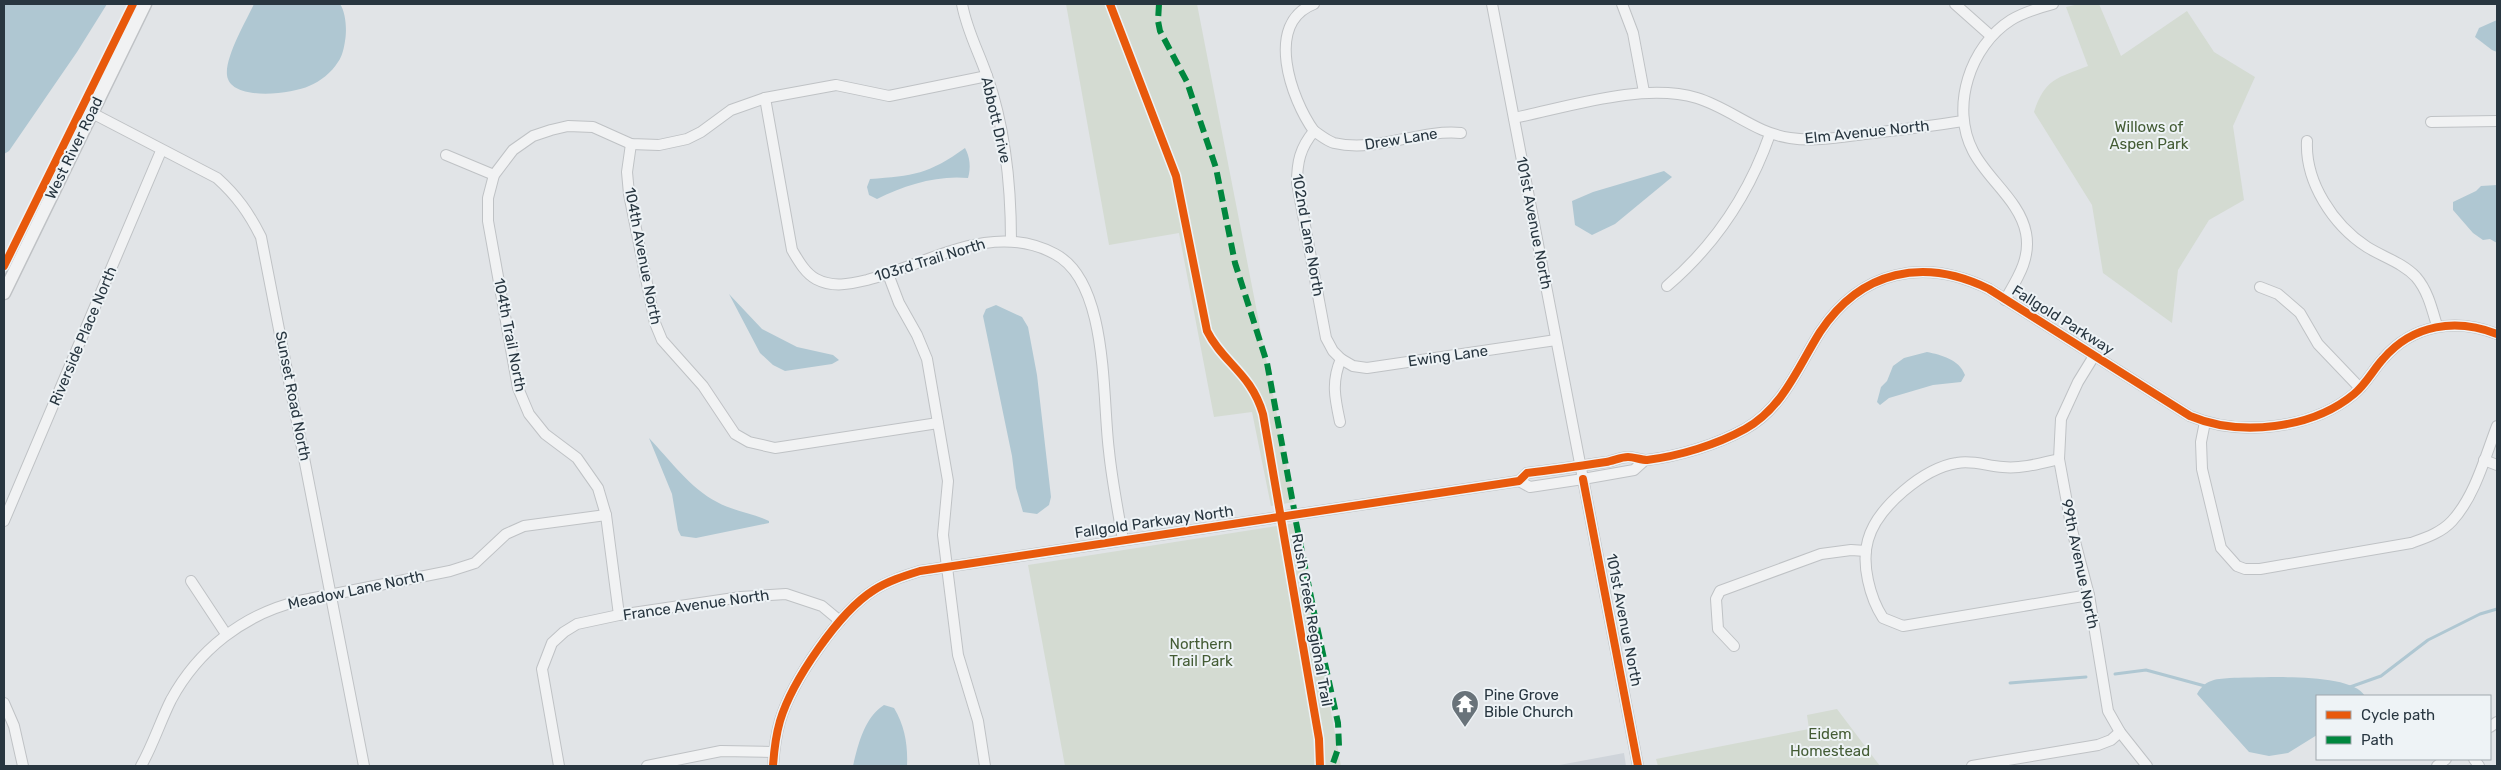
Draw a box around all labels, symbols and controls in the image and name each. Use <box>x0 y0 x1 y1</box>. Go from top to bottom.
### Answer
street label: Abbott Drive <box>977 75 1015 165</box>
street label: West River Road <box>41 94 107 202</box>
street label: Elm Avenue North <box>1804 117 1930 147</box>
park label: Willows of Aspen Park <box>2109 118 2189 153</box>
street label: Drew Lane <box>1363 124 1439 154</box>
street label: 101st Avenue North <box>1512 155 1556 291</box>
street label: 102nd Lane North <box>1288 172 1328 298</box>
street label: 104th Avenue North <box>621 186 665 326</box>
street label: 103rd Trail North <box>873 235 987 285</box>
street label: Riverside Place North <box>46 264 120 408</box>
street label: 104th Trail North <box>490 277 530 393</box>
street label: Fallgold Parkway <box>2009 281 2117 359</box>
street label: Sunset Road North <box>272 330 314 462</box>
street label: Ewing Lane <box>1407 341 1489 371</box>
street label: 99th Avenue North <box>2057 498 2103 630</box>
street label: Fallgold Parkway North <box>1073 502 1235 542</box>
street label: Rush Creek Regional Trail <box>1288 532 1336 708</box>
street label: 101st Avenue North <box>1602 552 1646 688</box>
street label: Meadow Lane North <box>286 567 426 613</box>
street label: France Avenue North <box>622 586 770 624</box>
park label: Northern Trail Park <box>1169 635 1233 670</box>
place label: Pine Grove Bible Church <box>1484 686 1573 721</box>
temple icon: Pine Grove Bible Church <box>1450 689 1480 728</box>
legend <box>2316 695 2491 760</box>
text: Cycle path <box>2361 706 2435 724</box>
park label: Eidem Homestead <box>1790 725 1870 760</box>
text: Path <box>2361 731 2394 749</box>

